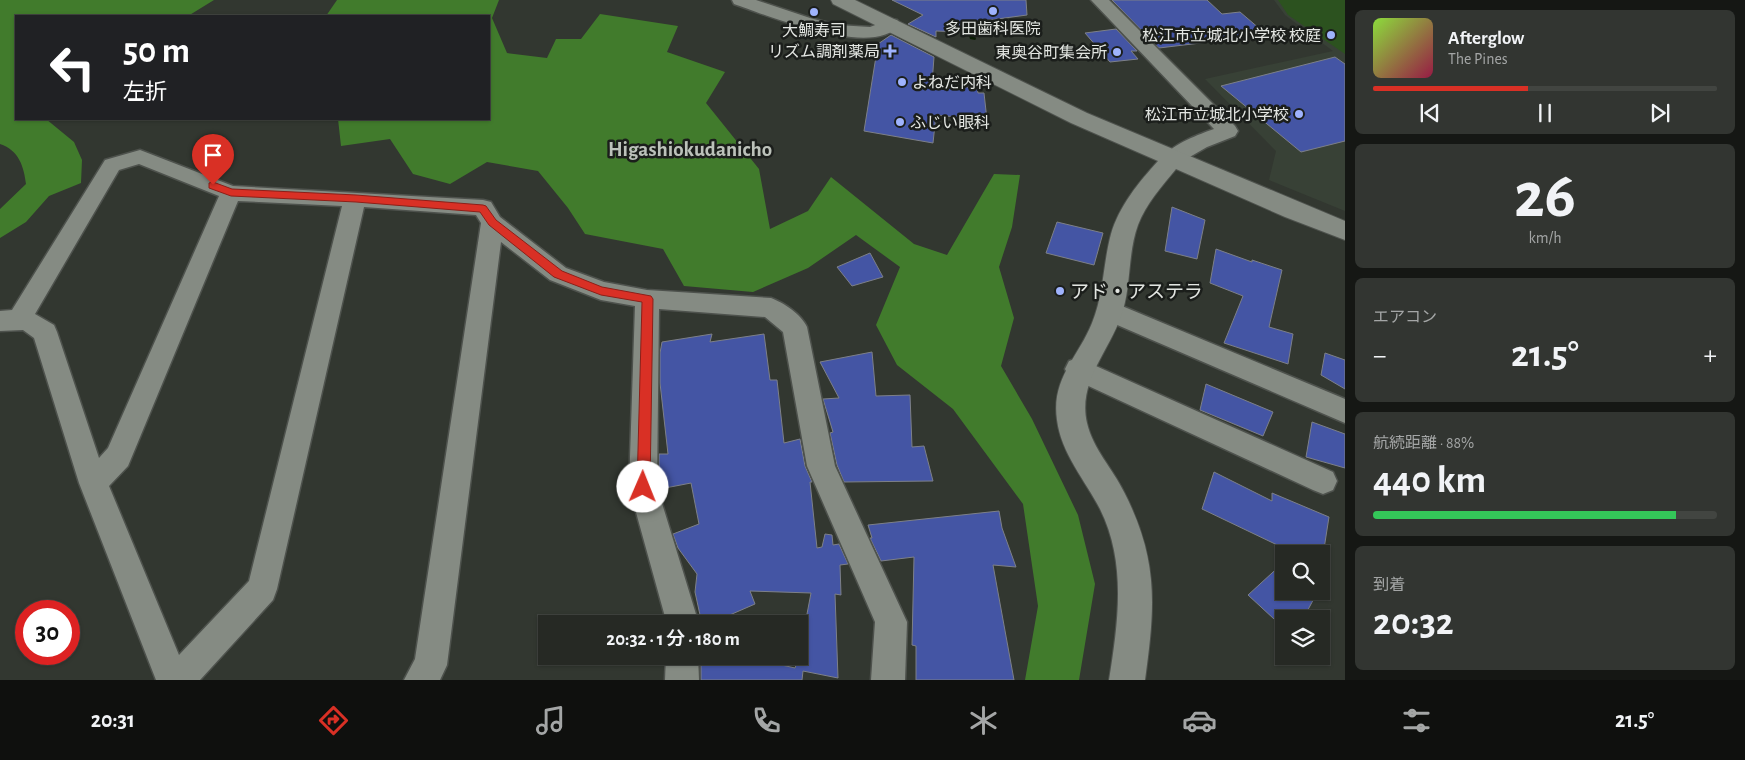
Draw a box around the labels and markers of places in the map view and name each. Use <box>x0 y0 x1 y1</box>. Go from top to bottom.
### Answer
marker: 多田歯科医院 <box>987 5 999 17</box>
marker: 大鯛寿司 <box>808 6 820 18</box>
place label: 多田歯科医院 <box>945 20 1041 37</box>
place label: 大鯛寿司 <box>782 22 846 39</box>
place label: 松江市立城北小学校 校庭 <box>1142 27 1321 44</box>
marker: 松江市立城北小学校 校庭 <box>1325 29 1337 41</box>
place label: リズム調剤薬局 <box>768 43 880 60</box>
place label: 東奥谷町集会所 <box>995 44 1107 61</box>
marker: リズム調剤薬局 <box>884 45 896 57</box>
marker: 東奥谷町集会所 <box>1111 46 1123 58</box>
place label: よねだ内科 <box>912 74 992 91</box>
marker: よねだ内科 <box>896 76 908 88</box>
place label: 松江市立城北小学校 <box>1145 106 1289 123</box>
marker: 松江市立城北小学校 <box>1293 108 1305 120</box>
place label: ふじい眼科 <box>910 114 990 131</box>
marker: ふじい眼科 <box>894 116 906 128</box>
pin <box>192 134 234 185</box>
place label: アド・アステラ <box>1070 283 1203 302</box>
marker: アド・アステラ <box>1054 285 1066 297</box>

